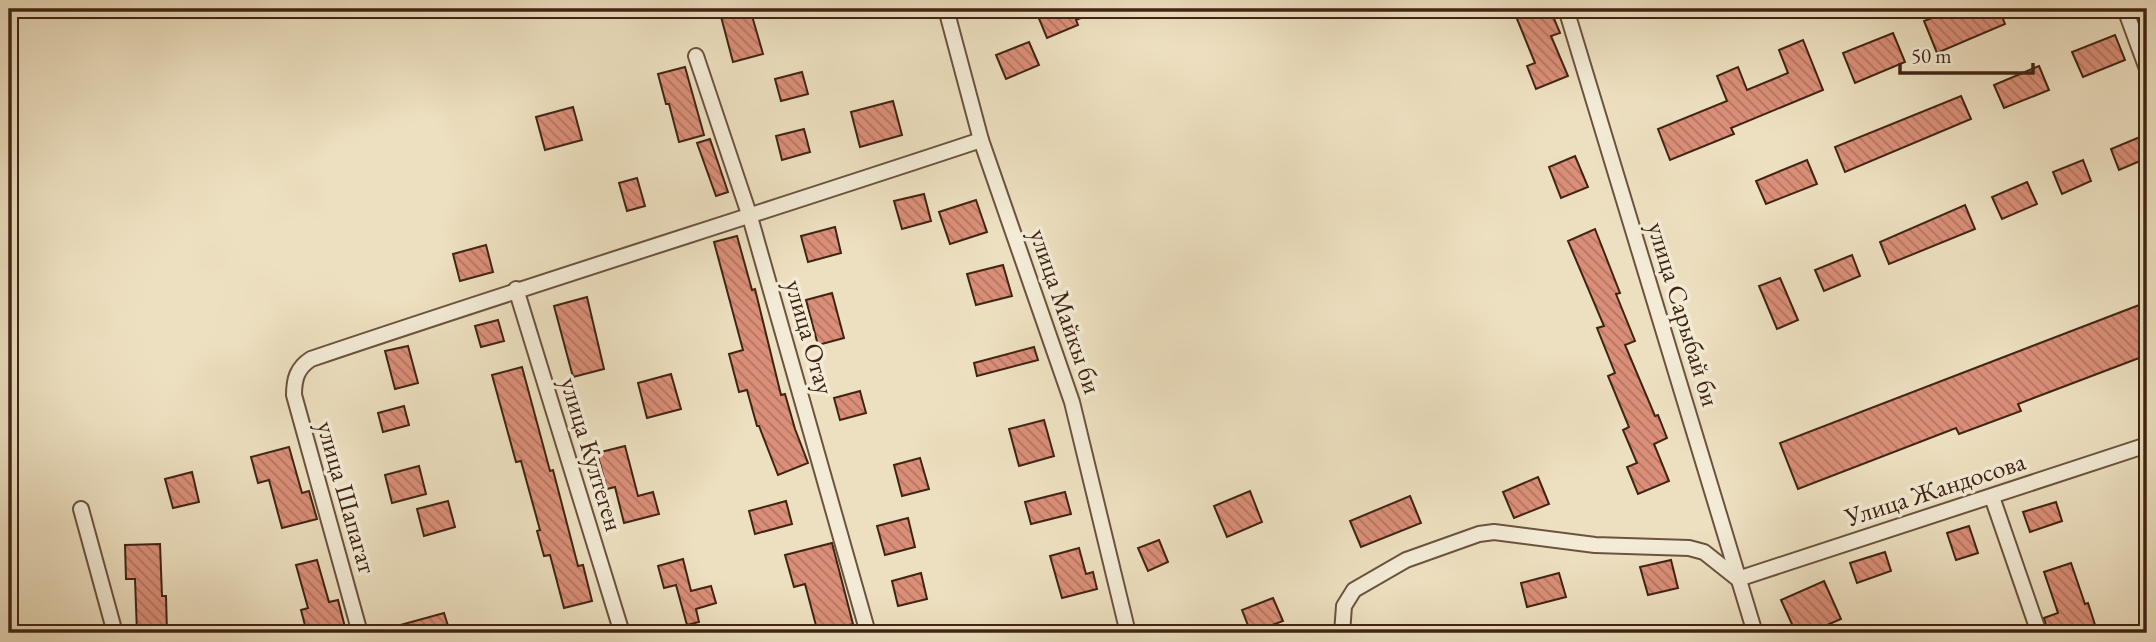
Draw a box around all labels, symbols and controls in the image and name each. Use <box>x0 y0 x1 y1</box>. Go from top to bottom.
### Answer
scale bar <box>1900 32 2034 76</box>
text: 50 m <box>1911 42 1952 69</box>
street label: улица Сарыбай би <box>1640 218 1728 411</box>
street label: улица Майкы би <box>1022 224 1110 398</box>
street label: улица Отау <box>777 276 843 399</box>
street label: улица Култеген <box>552 373 632 535</box>
street label: улица Шапагат <box>309 417 385 577</box>
street label: Улица Жандосова <box>1840 444 2030 534</box>

